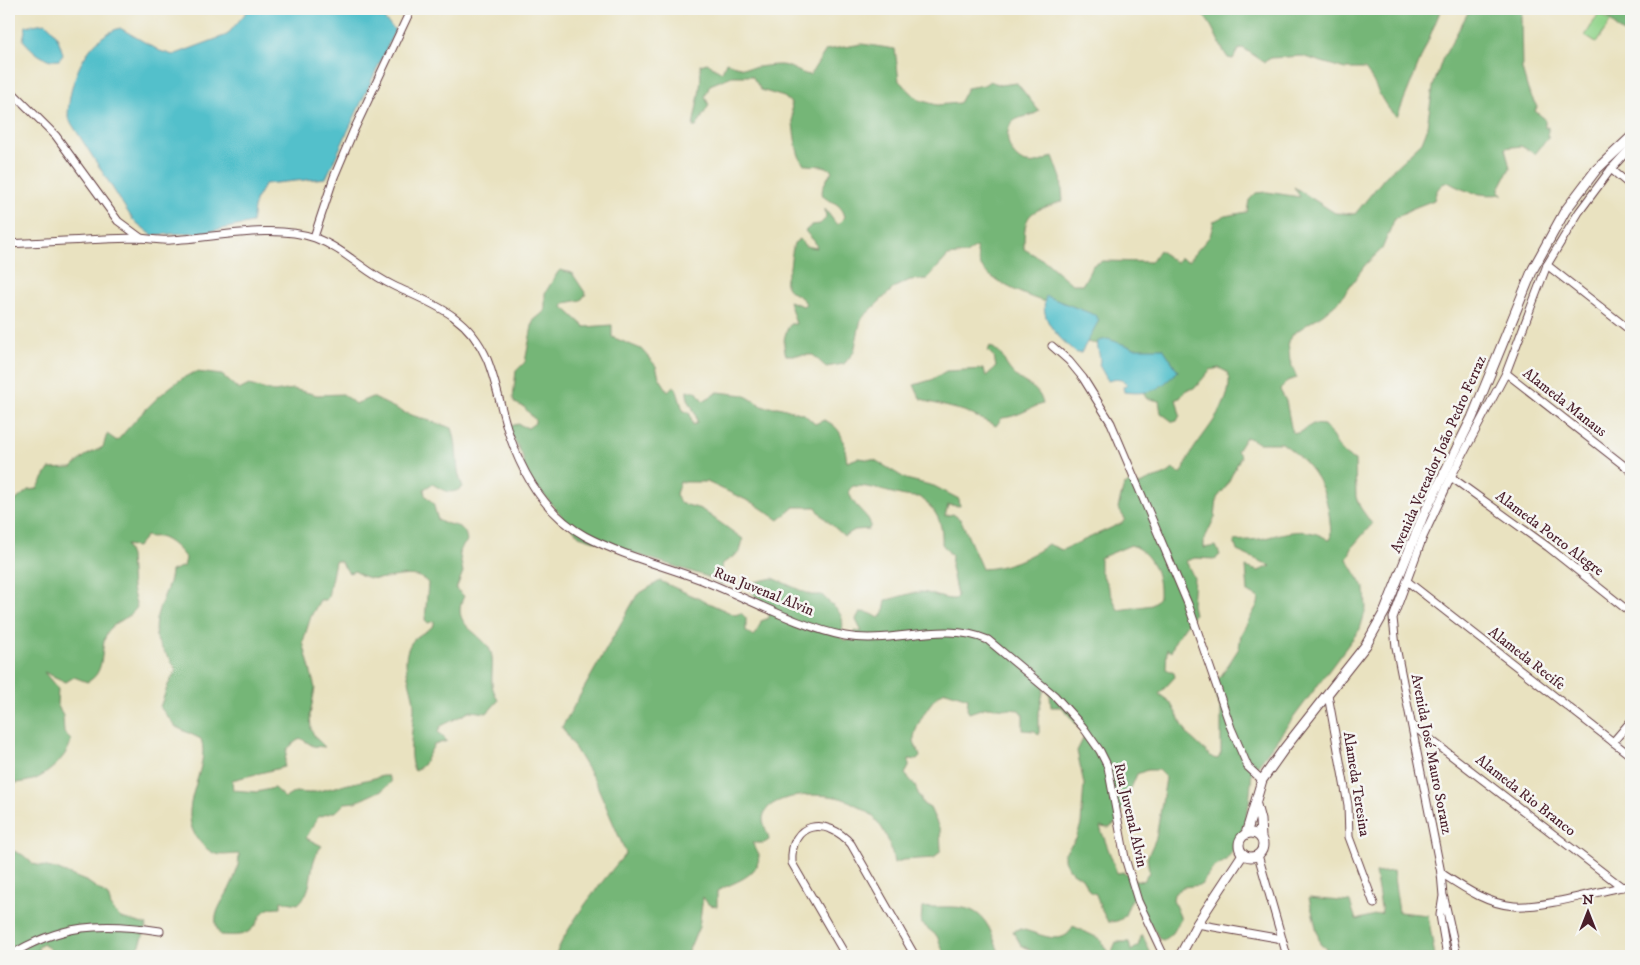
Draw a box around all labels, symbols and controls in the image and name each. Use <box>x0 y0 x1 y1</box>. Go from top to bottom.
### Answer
street label: Avenida Vereador João Pedro Ferraz <box>1386 352 1491 556</box>
street label: Alameda Manaus <box>1519 364 1611 441</box>
street label: Alameda Porto Alegre <box>1492 486 1608 580</box>
street label: Rua Juvenal Alvin <box>711 563 817 620</box>
street label: Alameda Recife <box>1484 622 1569 694</box>
street label: Avenida José Mauro Soranz <box>1407 672 1456 836</box>
street label: Alameda Teresina <box>1339 730 1374 838</box>
street label: Alameda Rio Branco <box>1472 750 1580 840</box>
street label: Rua Juvenal Alvin <box>1109 761 1152 869</box>
north arrow <box>1562 888 1612 938</box>
text: N <box>1582 891 1594 909</box>

